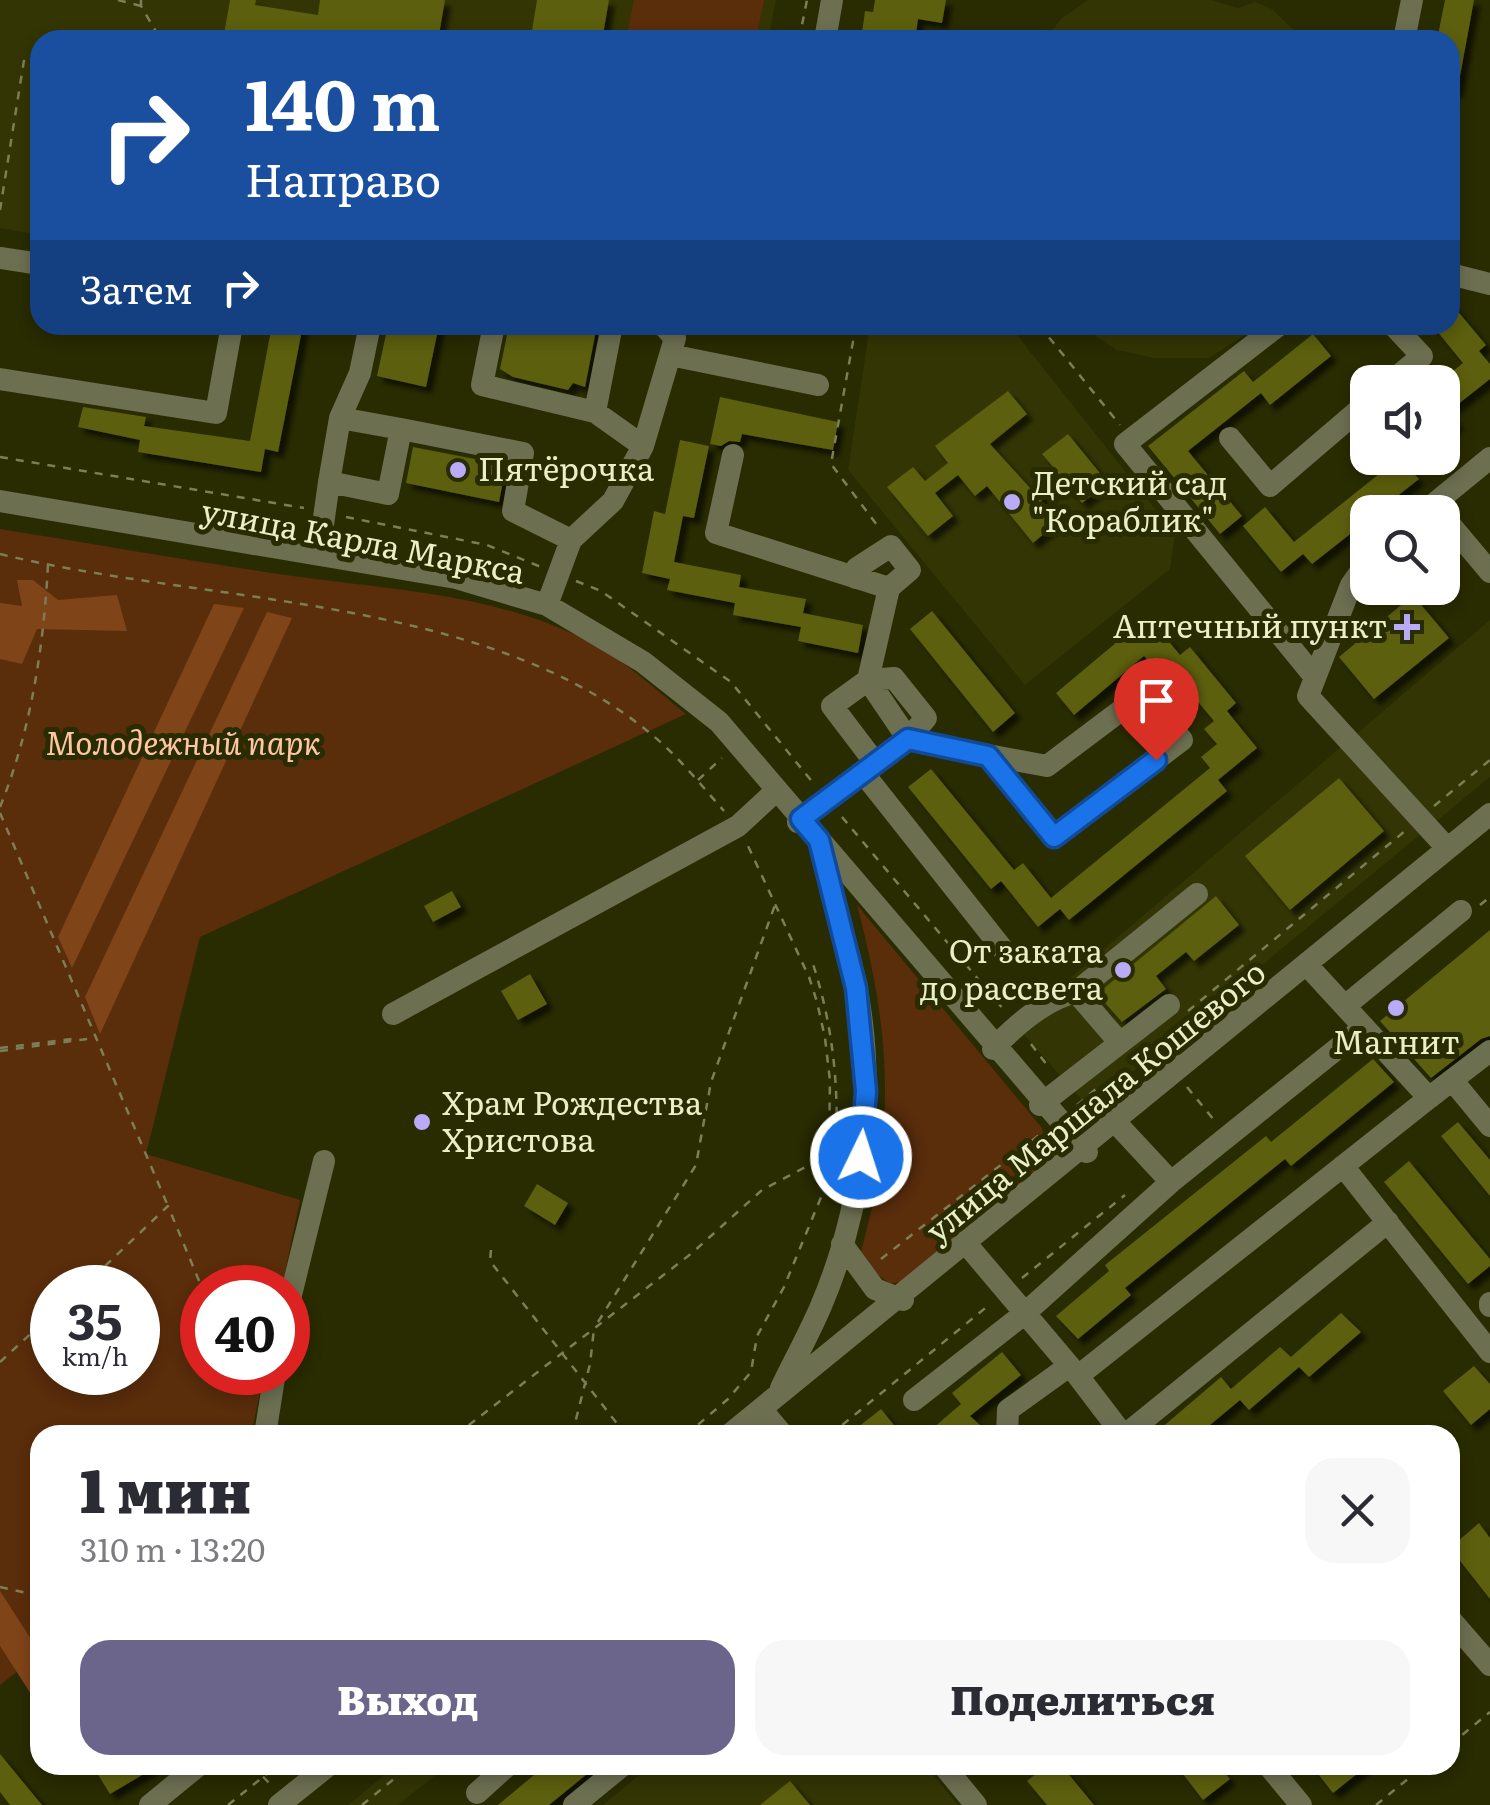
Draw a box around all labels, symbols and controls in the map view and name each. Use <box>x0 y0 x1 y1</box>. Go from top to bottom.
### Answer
text: 140 m <box>245 49 440 153</box>
icon: right <box>80 70 210 200</box>
text: Направо <box>245 144 441 211</box>
text: Затем <box>80 259 193 316</box>
icon: right <box>213 260 268 315</box>
map controls <box>1350 365 1460 605</box>
button: sound <box>1350 365 1460 475</box>
place label: Пятёрочка <box>478 443 655 491</box>
place label: Детский сад "Кораблик" <box>1032 457 1227 542</box>
marker: Пятёрочка <box>447 459 469 481</box>
street label: улица Карла Маркса <box>198 484 530 594</box>
marker: Детский сад "Кораблик" <box>1001 491 1023 513</box>
button: search <box>1350 495 1460 605</box>
place label: Аптечный пункт <box>1113 600 1387 648</box>
marker: Аптечный пункт <box>1396 616 1418 638</box>
pin <box>1114 658 1199 761</box>
icon: arrive <box>1129 673 1184 728</box>
park label: Молодежный парк <box>45 717 321 765</box>
place label: От заката до рассвета <box>920 925 1104 1010</box>
street label: улица Маршала Кошевого <box>914 947 1275 1252</box>
marker: От заката до рассвета <box>1112 959 1134 981</box>
marker: Магнит <box>1385 997 1407 1019</box>
place label: Магнит <box>1332 1016 1460 1064</box>
place label: Храм Рождества Христова <box>442 1077 703 1162</box>
position arrow <box>809 1105 913 1209</box>
marker: Храм Рождества Христова <box>411 1111 433 1133</box>
speed limit sign: 40 <box>180 1265 310 1395</box>
text: 35 <box>68 1281 122 1355</box>
text: km/h <box>62 1337 128 1374</box>
text: 1 мин <box>80 1442 251 1531</box>
button: close <box>1305 1458 1410 1563</box>
text: 310 m · 13:20 <box>80 1524 265 1572</box>
button: Выход <box>80 1640 735 1755</box>
button: Поделиться <box>755 1640 1410 1755</box>

